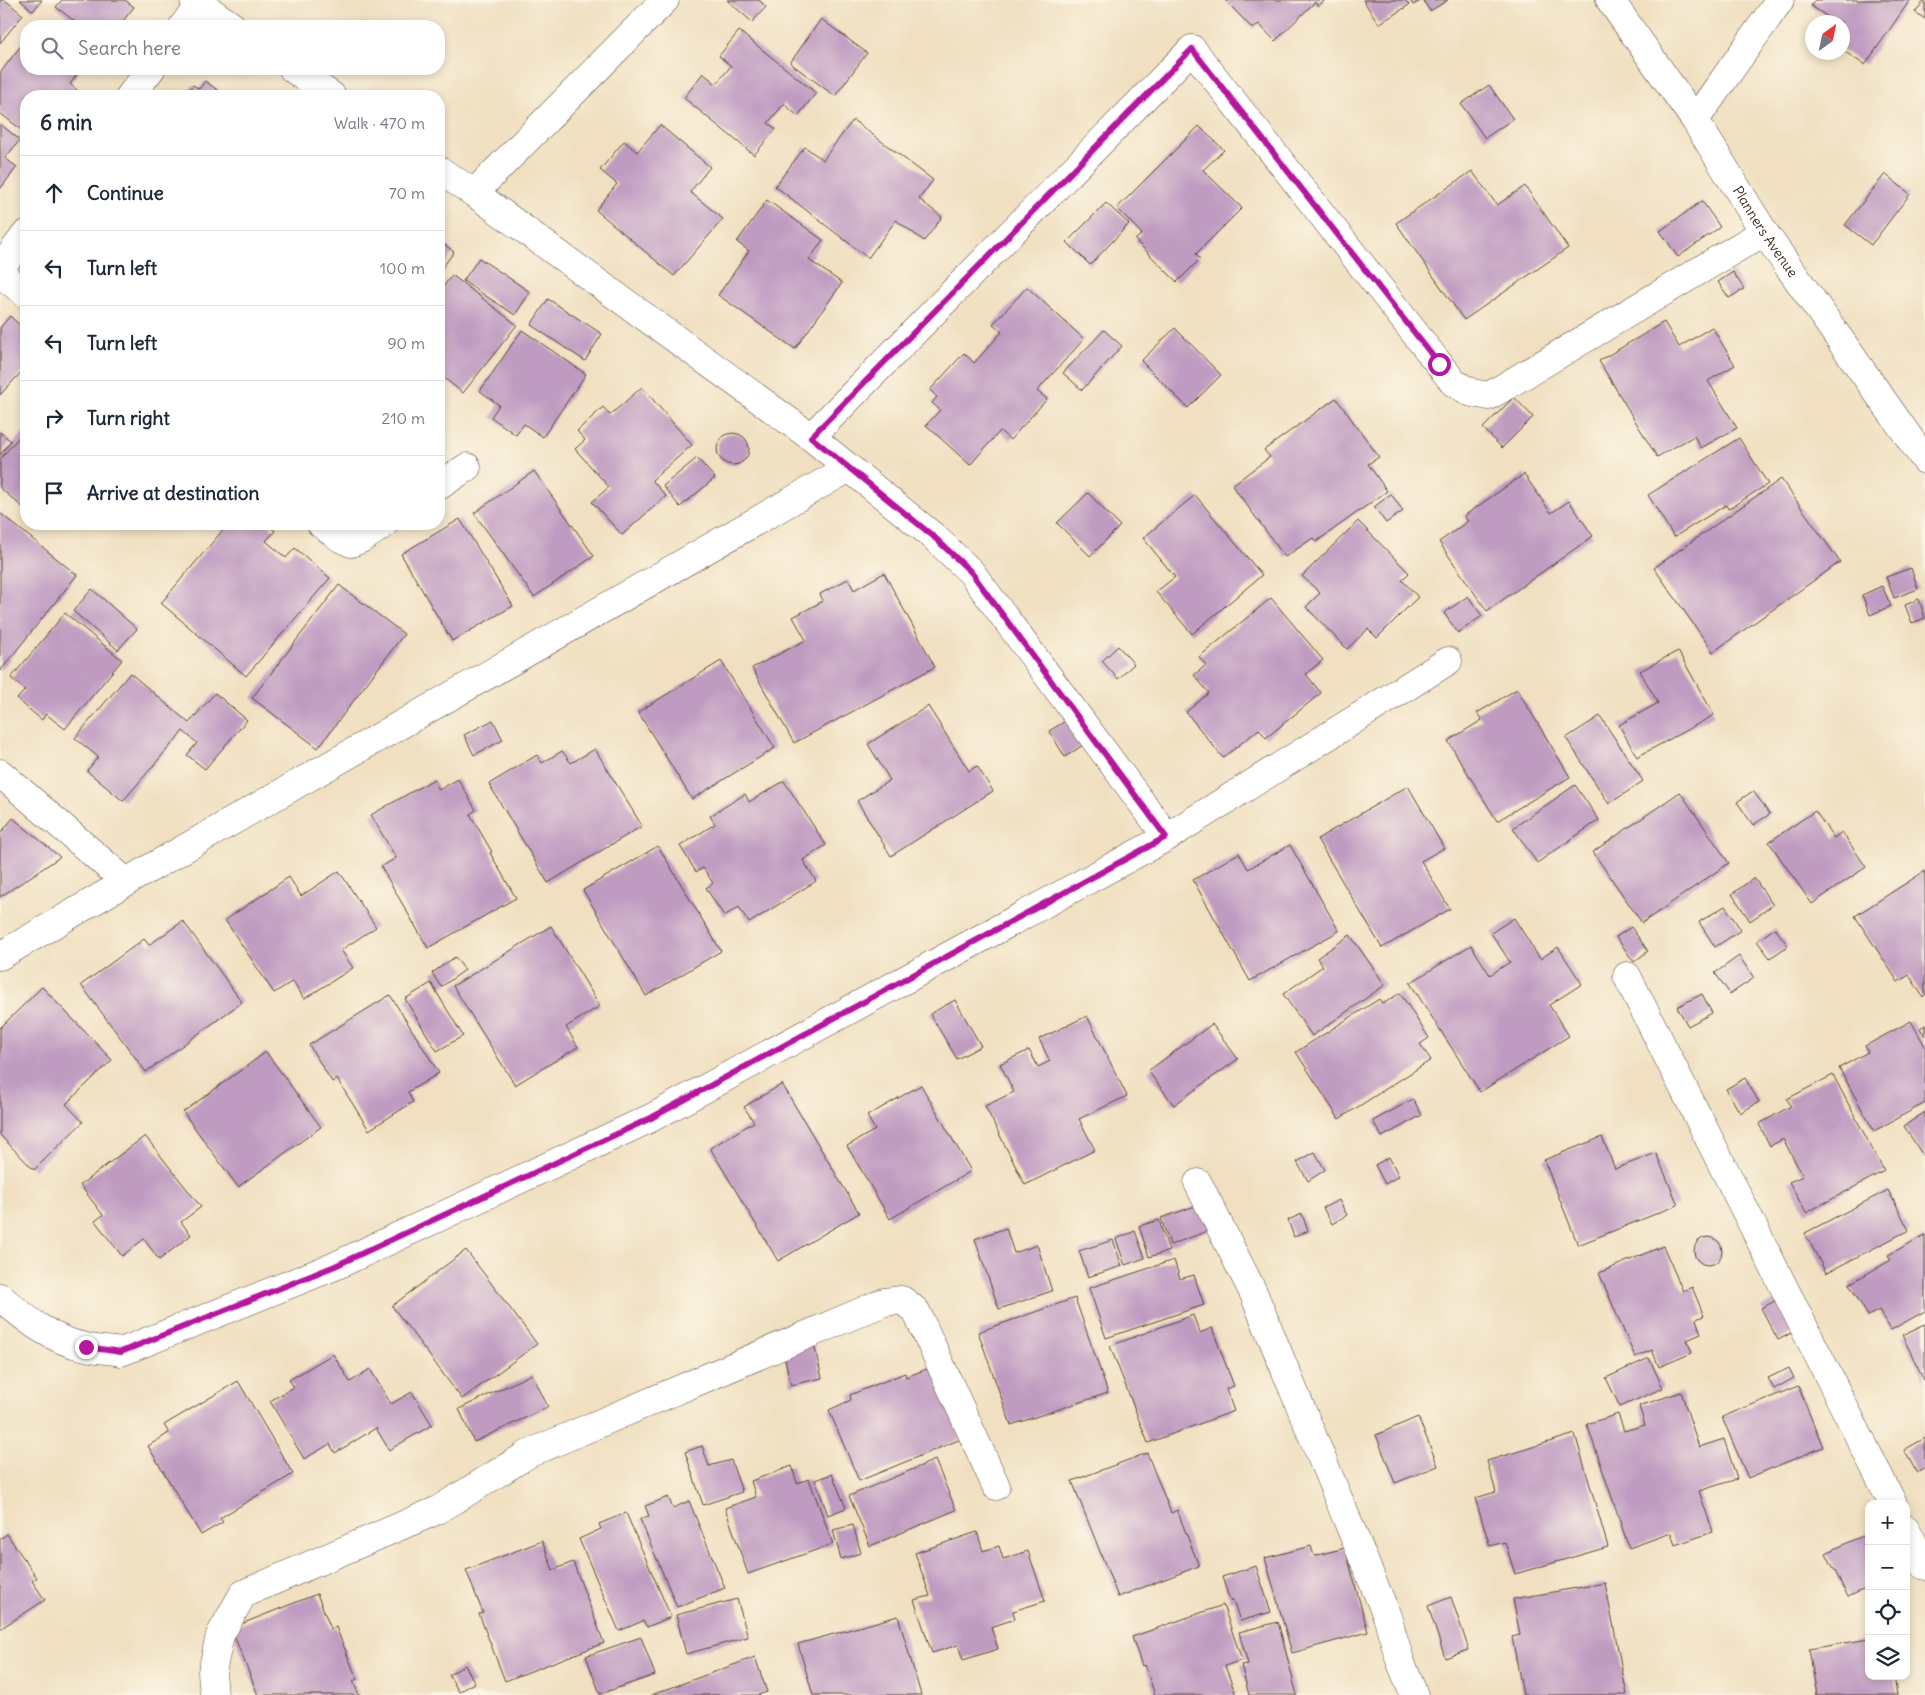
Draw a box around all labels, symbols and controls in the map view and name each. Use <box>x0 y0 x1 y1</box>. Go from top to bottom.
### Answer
north arrow <box>1805 15 1850 60</box>
search box <box>20 20 445 75</box>
icon: search <box>38 34 66 62</box>
text: Search here <box>78 36 181 60</box>
text: 6 min <box>40 109 92 136</box>
text: Walk · 470 m <box>334 113 425 133</box>
icon: ahead <box>40 179 68 207</box>
text: Continue <box>87 181 164 205</box>
text: 70 m <box>389 183 425 203</box>
street label: Planners Avenue <box>1729 183 1802 281</box>
icon: left <box>40 254 68 282</box>
text: Turn left <box>87 256 157 280</box>
text: 100 m <box>380 258 425 278</box>
icon: left <box>40 329 68 357</box>
text: Turn left <box>87 331 157 355</box>
text: 90 m <box>387 333 425 353</box>
route start <box>1428 353 1451 376</box>
icon: right <box>40 404 68 432</box>
text: Turn right <box>87 406 170 430</box>
text: 210 m <box>382 408 425 428</box>
icon: arrive <box>40 479 68 507</box>
text: Arrive at destination <box>87 481 260 505</box>
route end <box>75 1336 98 1359</box>
map controls <box>1865 1500 1910 1680</box>
button: + <box>1865 1500 1910 1545</box>
button: − <box>1865 1545 1910 1590</box>
button: locate <box>1865 1590 1910 1635</box>
button: layers <box>1865 1635 1910 1680</box>

